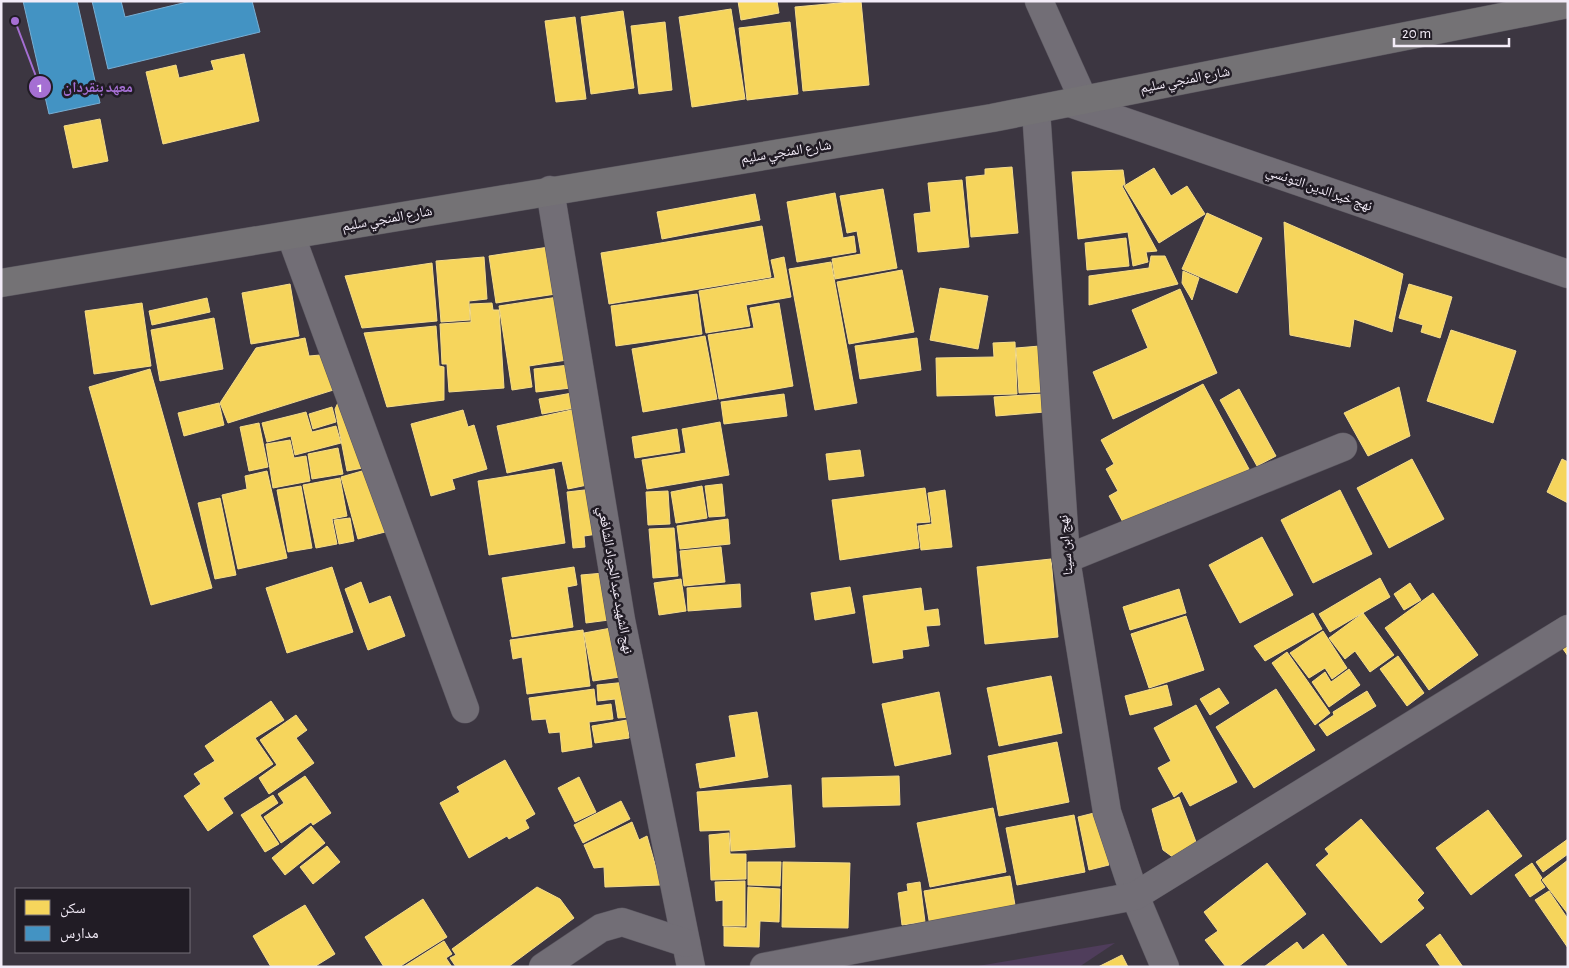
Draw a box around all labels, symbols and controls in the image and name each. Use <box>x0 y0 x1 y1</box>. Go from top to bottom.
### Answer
scale bar <box>1394 15 1509 47</box>
text: 20 m <box>1402 26 1431 41</box>
street label: شارع المنجي سليم <box>1139 64 1232 99</box>
callout: معهد بنقردان <box>28 72 143 102</box>
text: 1 <box>37 80 43 95</box>
text: معهد بنقردان <box>63 80 133 96</box>
street label: شارع المنجي سليم <box>740 138 833 170</box>
street label: نهج خير الدين التونسي <box>1263 164 1374 217</box>
street label: شارع المنجي سليم <box>341 204 434 237</box>
street label: نهج الشهيد عبد الجواد الشافعي <box>592 505 635 656</box>
street label: نهج ابن سينا <box>1056 514 1078 576</box>
legend <box>15 888 190 953</box>
text: سكن <box>60 901 86 918</box>
text: مدارس <box>60 926 99 943</box>

